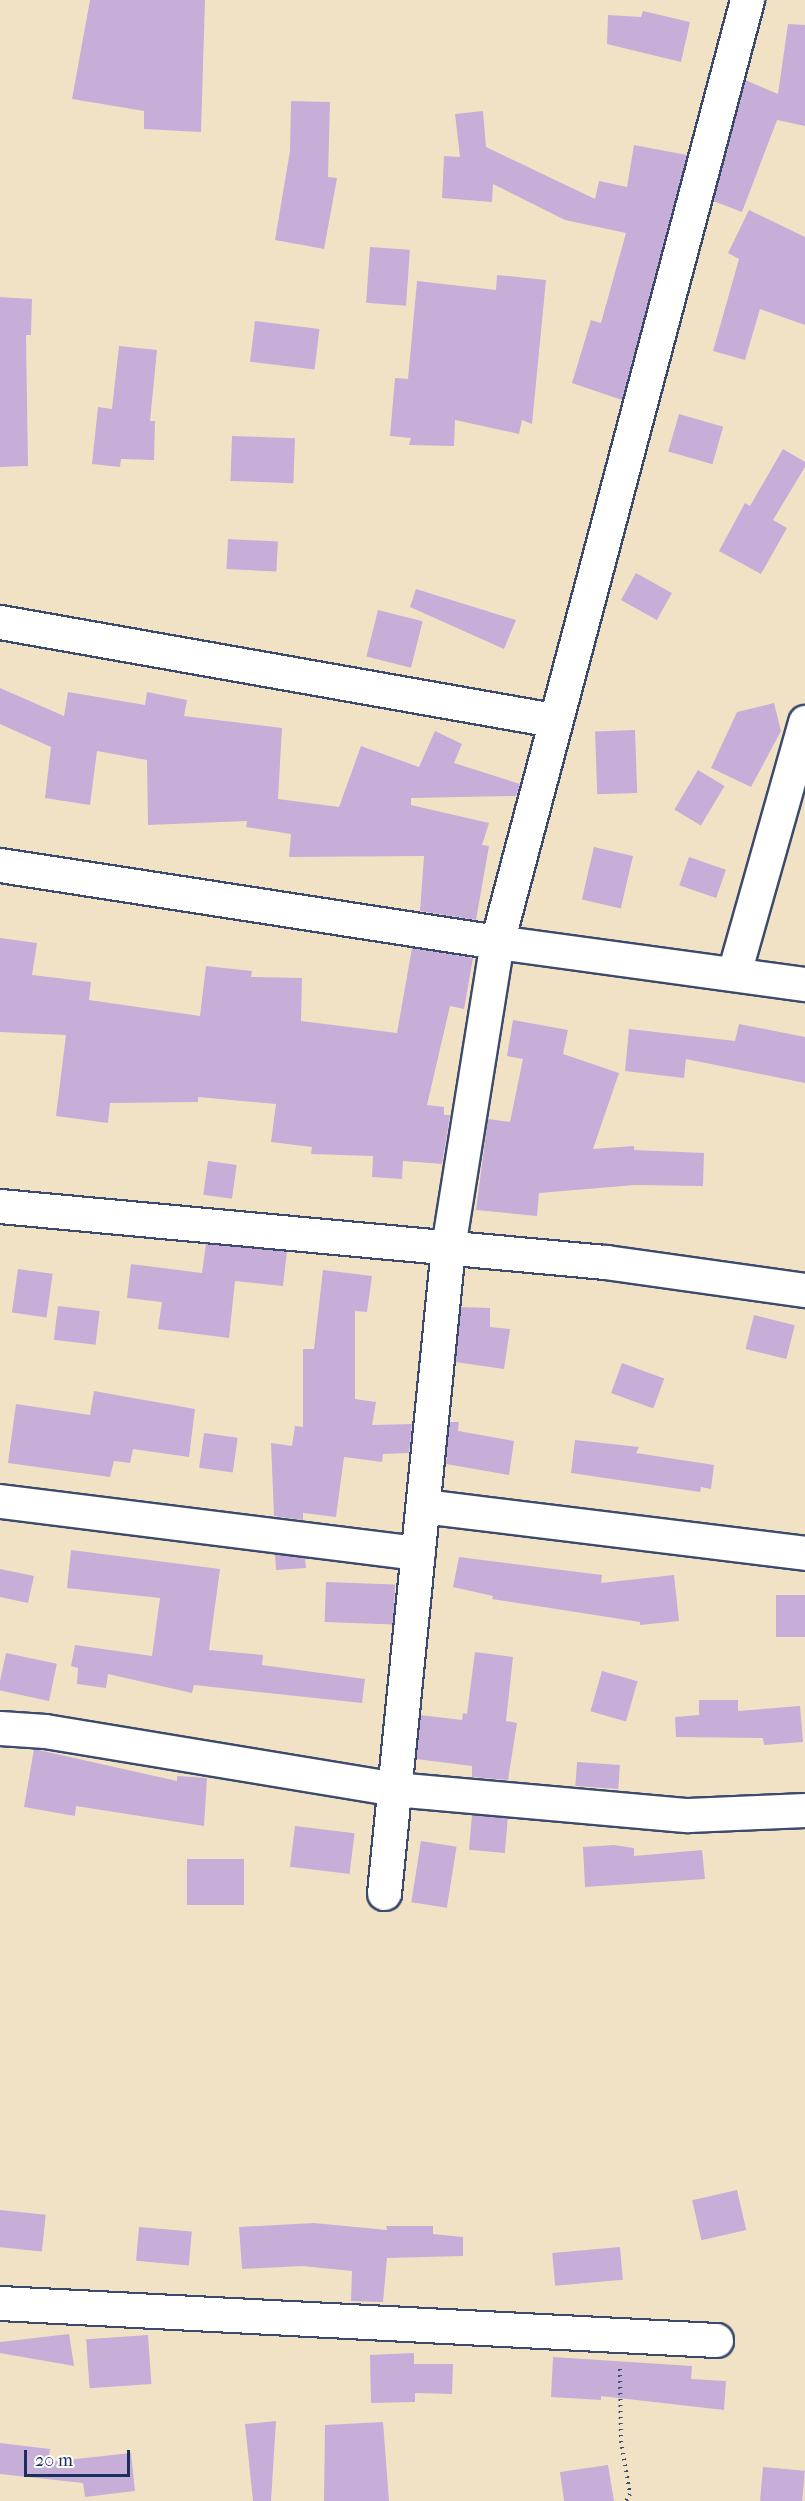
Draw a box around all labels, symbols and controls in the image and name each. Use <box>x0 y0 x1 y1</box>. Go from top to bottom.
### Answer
scale bar <box>27 2438 134 2476</box>
text: 20 m <box>35 2450 73 2471</box>

